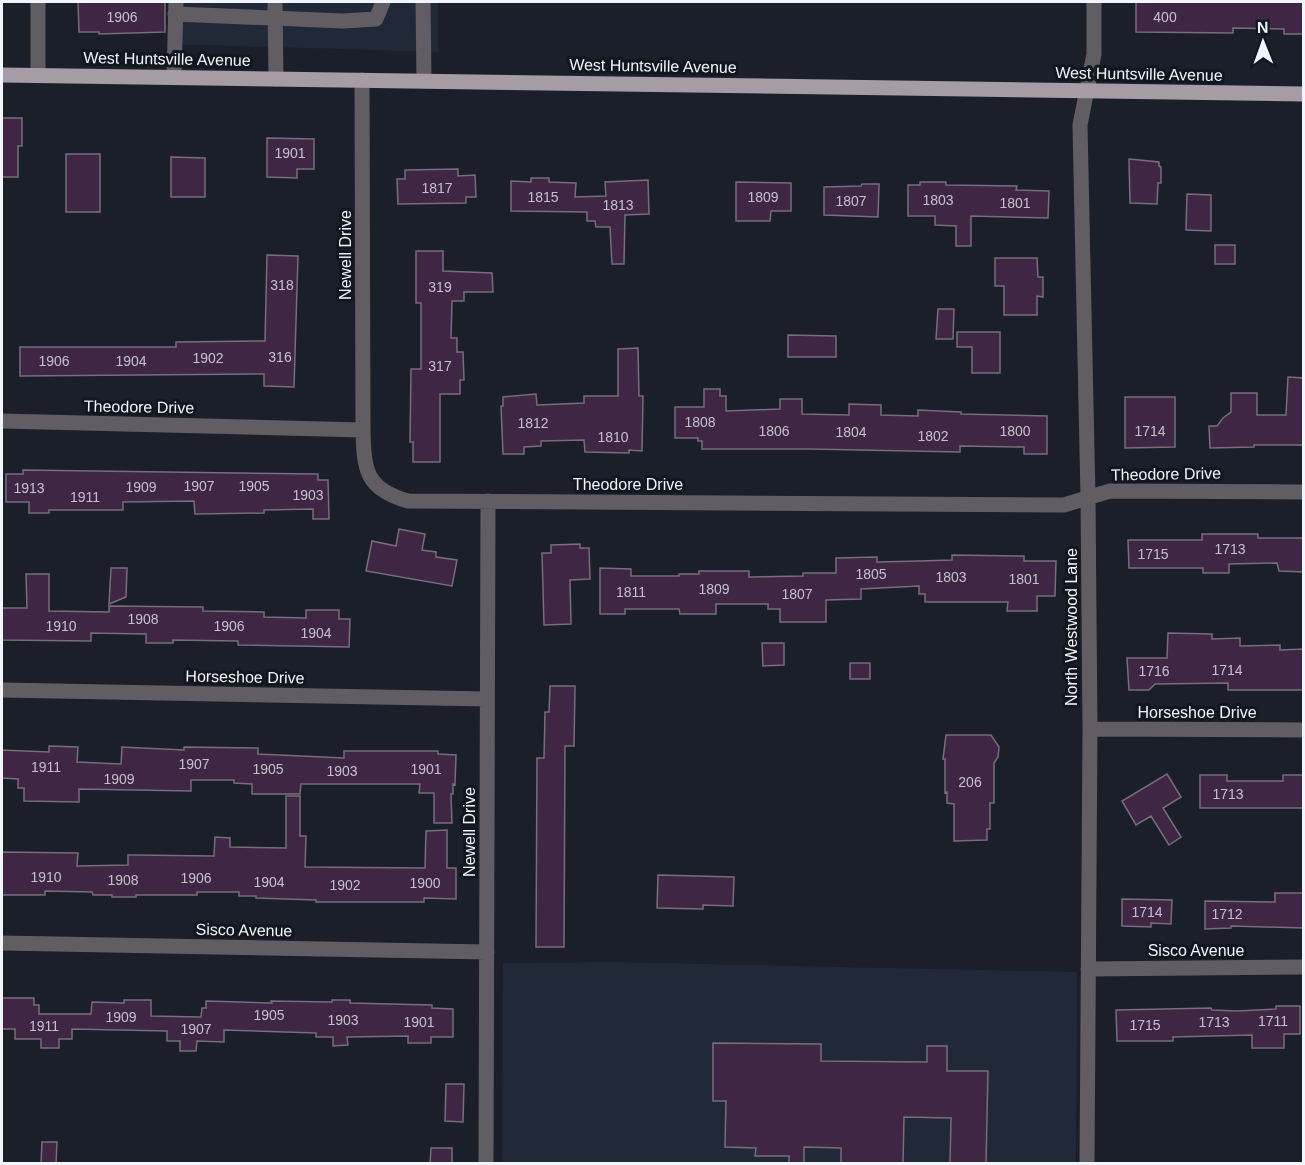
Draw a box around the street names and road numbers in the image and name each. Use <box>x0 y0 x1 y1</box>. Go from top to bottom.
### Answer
street label: West Huntsville Avenue <box>83 49 251 69</box>
street label: West Huntsville Avenue <box>569 56 737 76</box>
street label: West Huntsville Avenue <box>1055 64 1223 84</box>
street label: Newell Drive <box>337 210 354 300</box>
street label: Theodore Drive <box>84 398 194 416</box>
street label: Theodore Drive <box>1111 465 1221 483</box>
street label: Theodore Drive <box>573 476 683 493</box>
street label: North Westwood Lane <box>1063 548 1080 706</box>
street label: Horseshoe Drive <box>185 667 305 687</box>
street label: Horseshoe Drive <box>1137 704 1257 721</box>
street label: Newell Drive <box>461 787 478 877</box>
street label: Sisco Avenue <box>196 921 293 939</box>
street label: Sisco Avenue <box>1148 942 1244 959</box>

